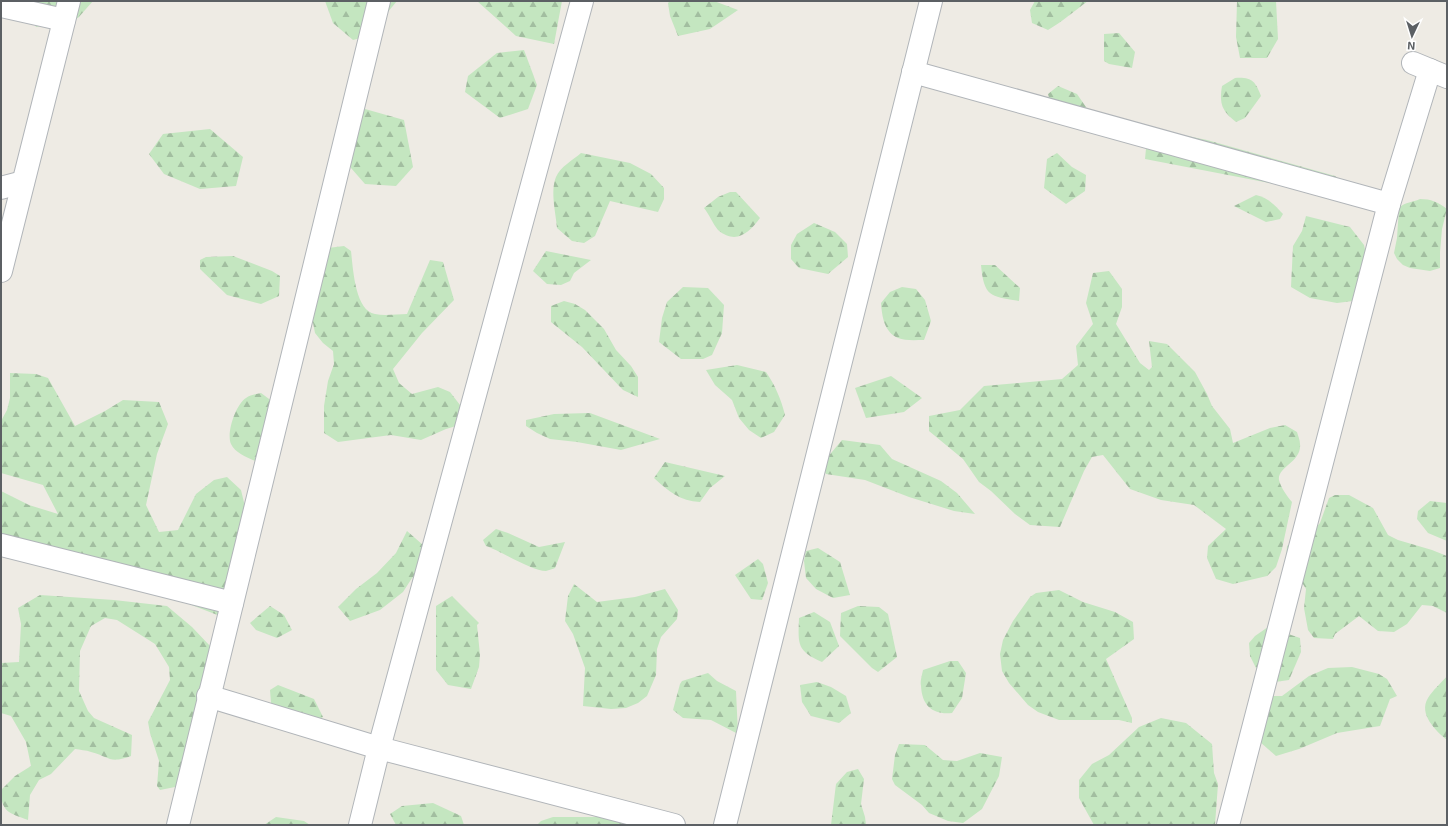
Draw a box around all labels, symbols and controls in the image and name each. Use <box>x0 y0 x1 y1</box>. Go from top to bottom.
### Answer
north arrow <box>1392 16 1432 56</box>
text: N <box>1407 40 1416 53</box>

